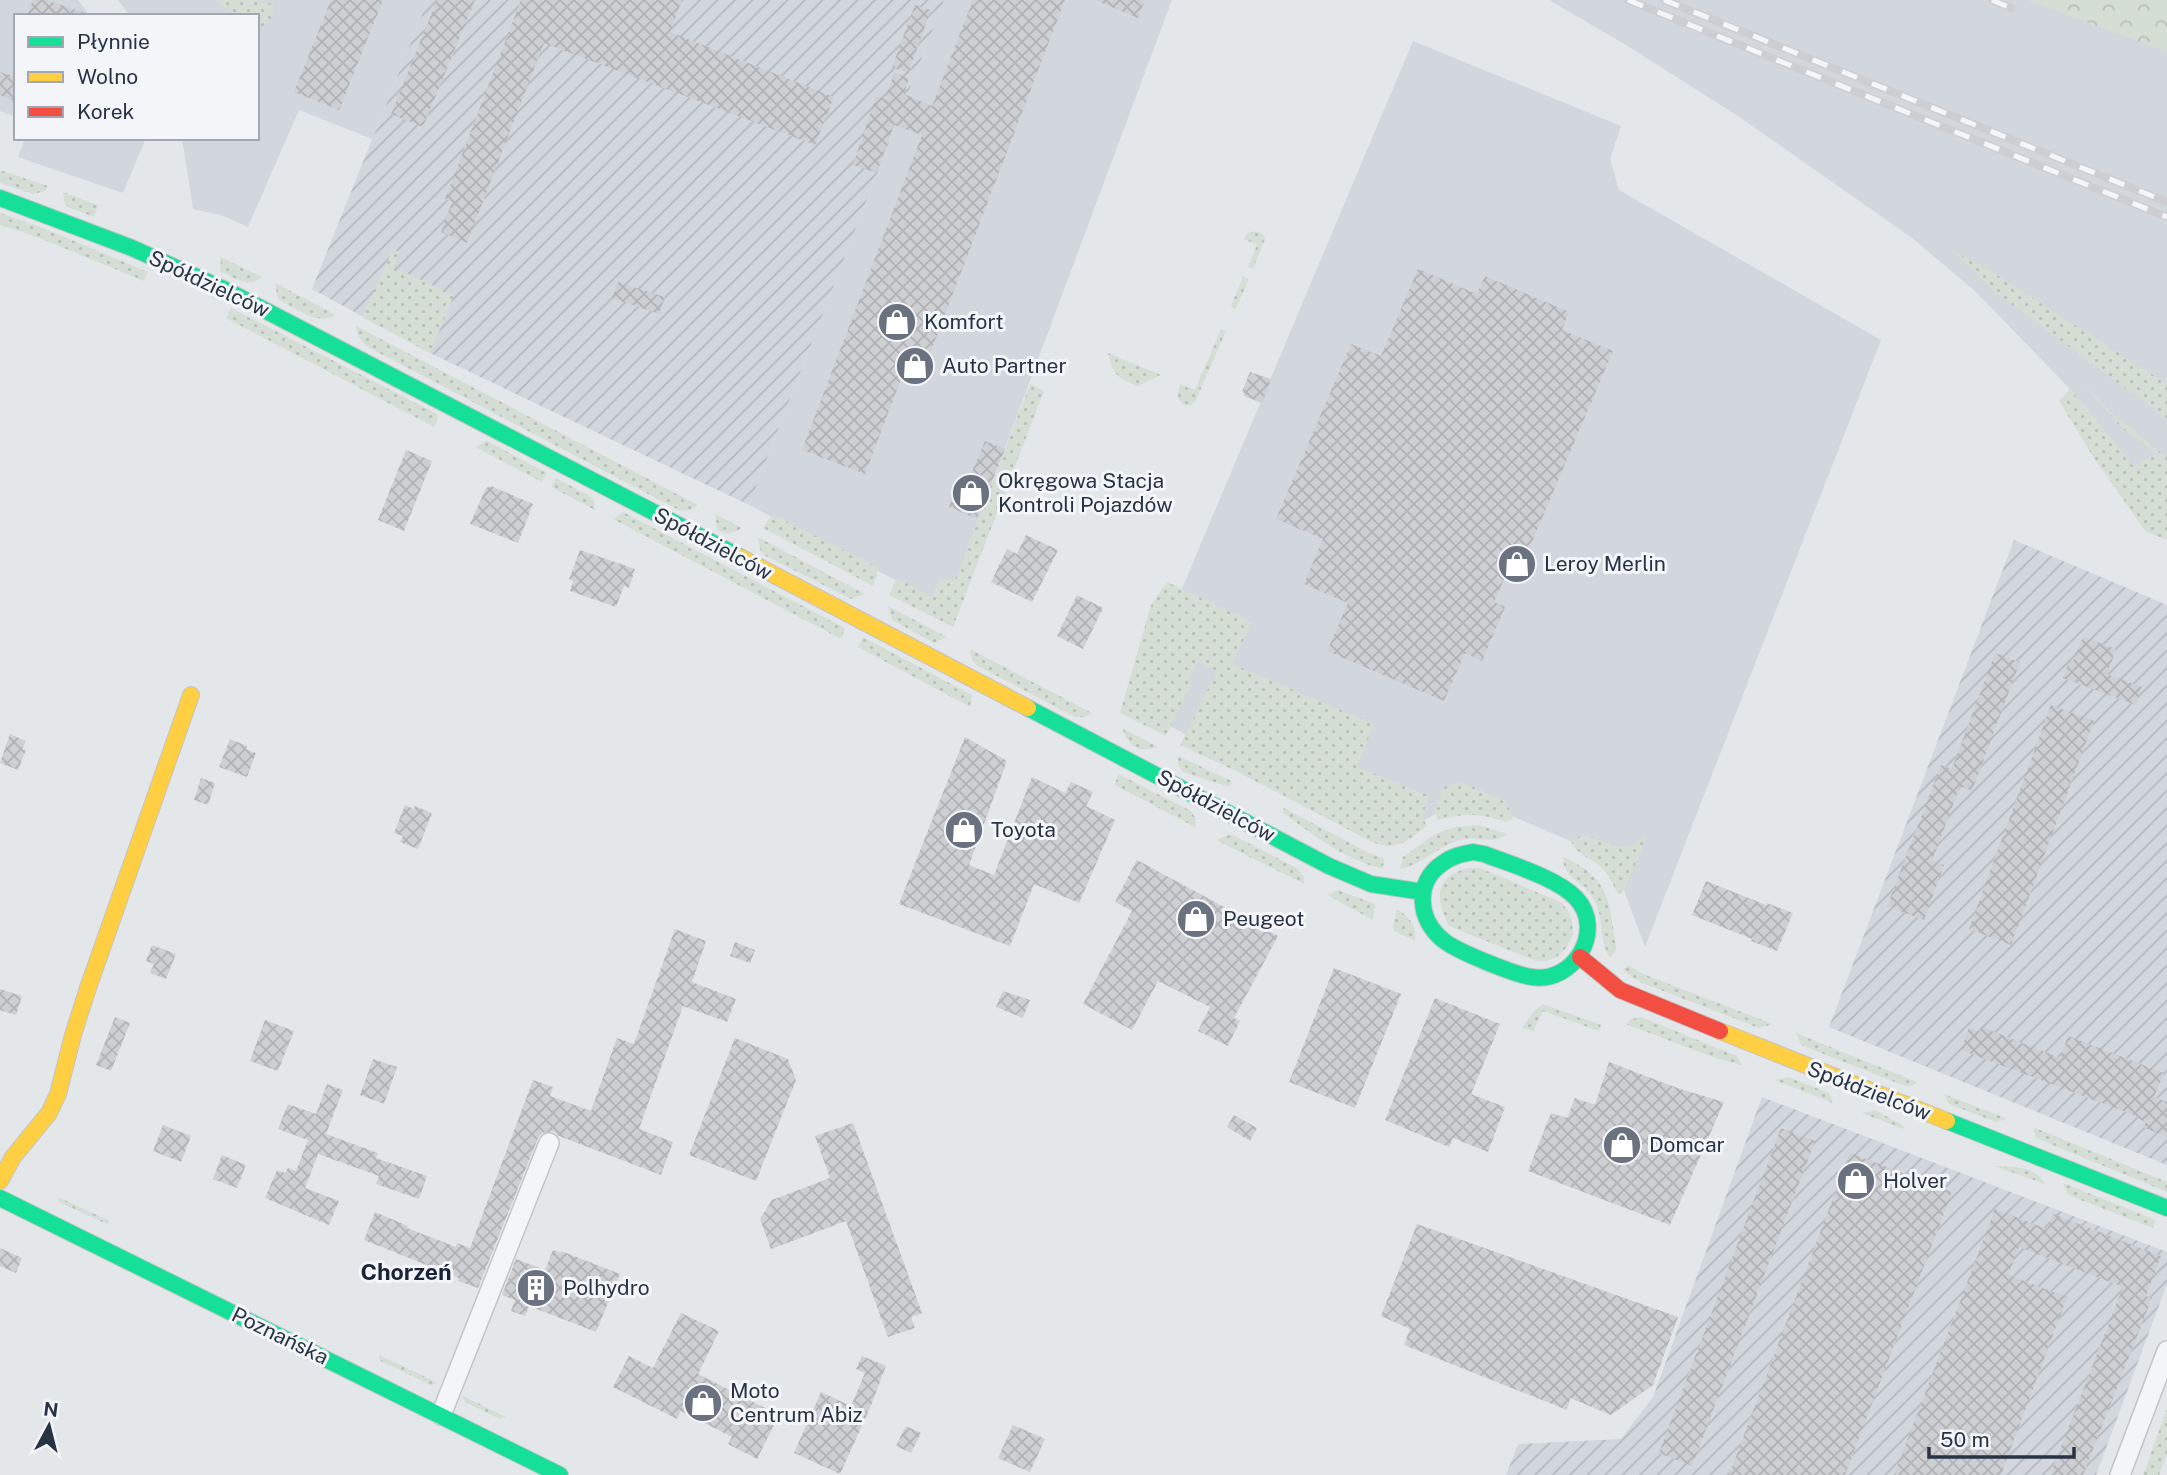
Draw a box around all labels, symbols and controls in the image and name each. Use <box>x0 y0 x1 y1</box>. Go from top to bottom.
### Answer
legend <box>14 14 259 140</box>
text: Płynnie <box>77 29 150 54</box>
text: Wolno <box>77 64 138 89</box>
text: Korek <box>77 99 135 124</box>
street label: Spółdzielców <box>145 245 274 322</box>
shop icon: Komfort <box>876 301 918 343</box>
place label: Komfort <box>924 309 1004 334</box>
shop icon: Auto Partner <box>894 345 936 387</box>
place label: Auto Partner <box>942 353 1067 378</box>
place label: Okręgowa Stacja Kontroli Pojazdów <box>998 468 1173 517</box>
shop icon: Okręgowa Stacja Kontroli Pojazdów <box>950 472 992 514</box>
street label: Spółdzielców <box>650 502 777 585</box>
shop icon: Leroy Merlin <box>1496 543 1538 585</box>
place label: Leroy Merlin <box>1544 551 1666 576</box>
street label: Spółdzielców <box>1153 764 1280 847</box>
shop icon: Toyota <box>943 809 985 851</box>
place label: Toyota <box>991 817 1056 842</box>
shop icon: Peugeot <box>1175 898 1217 940</box>
place label: Peugeot <box>1223 906 1304 931</box>
street label: Spółdzielców <box>1804 1056 1934 1126</box>
shop icon: Domcar <box>1601 1124 1643 1166</box>
place label: Domcar <box>1649 1132 1725 1157</box>
shop icon: Holver <box>1835 1160 1877 1202</box>
place label: Holver <box>1883 1168 1947 1193</box>
district label: Chorzeń <box>360 1258 452 1285</box>
building icon: Polhydro <box>515 1267 557 1309</box>
place label: Polhydro <box>563 1275 650 1300</box>
street label: Poznańska <box>228 1301 333 1370</box>
place label: Moto Centrum Abiz <box>730 1378 863 1427</box>
shop icon: Moto Centrum Abiz <box>682 1382 724 1424</box>
north arrow <box>14 1391 84 1461</box>
text: N <box>42 1397 60 1421</box>
scale bar <box>1929 1416 2074 1460</box>
text: 50 m <box>1940 1427 1990 1452</box>

